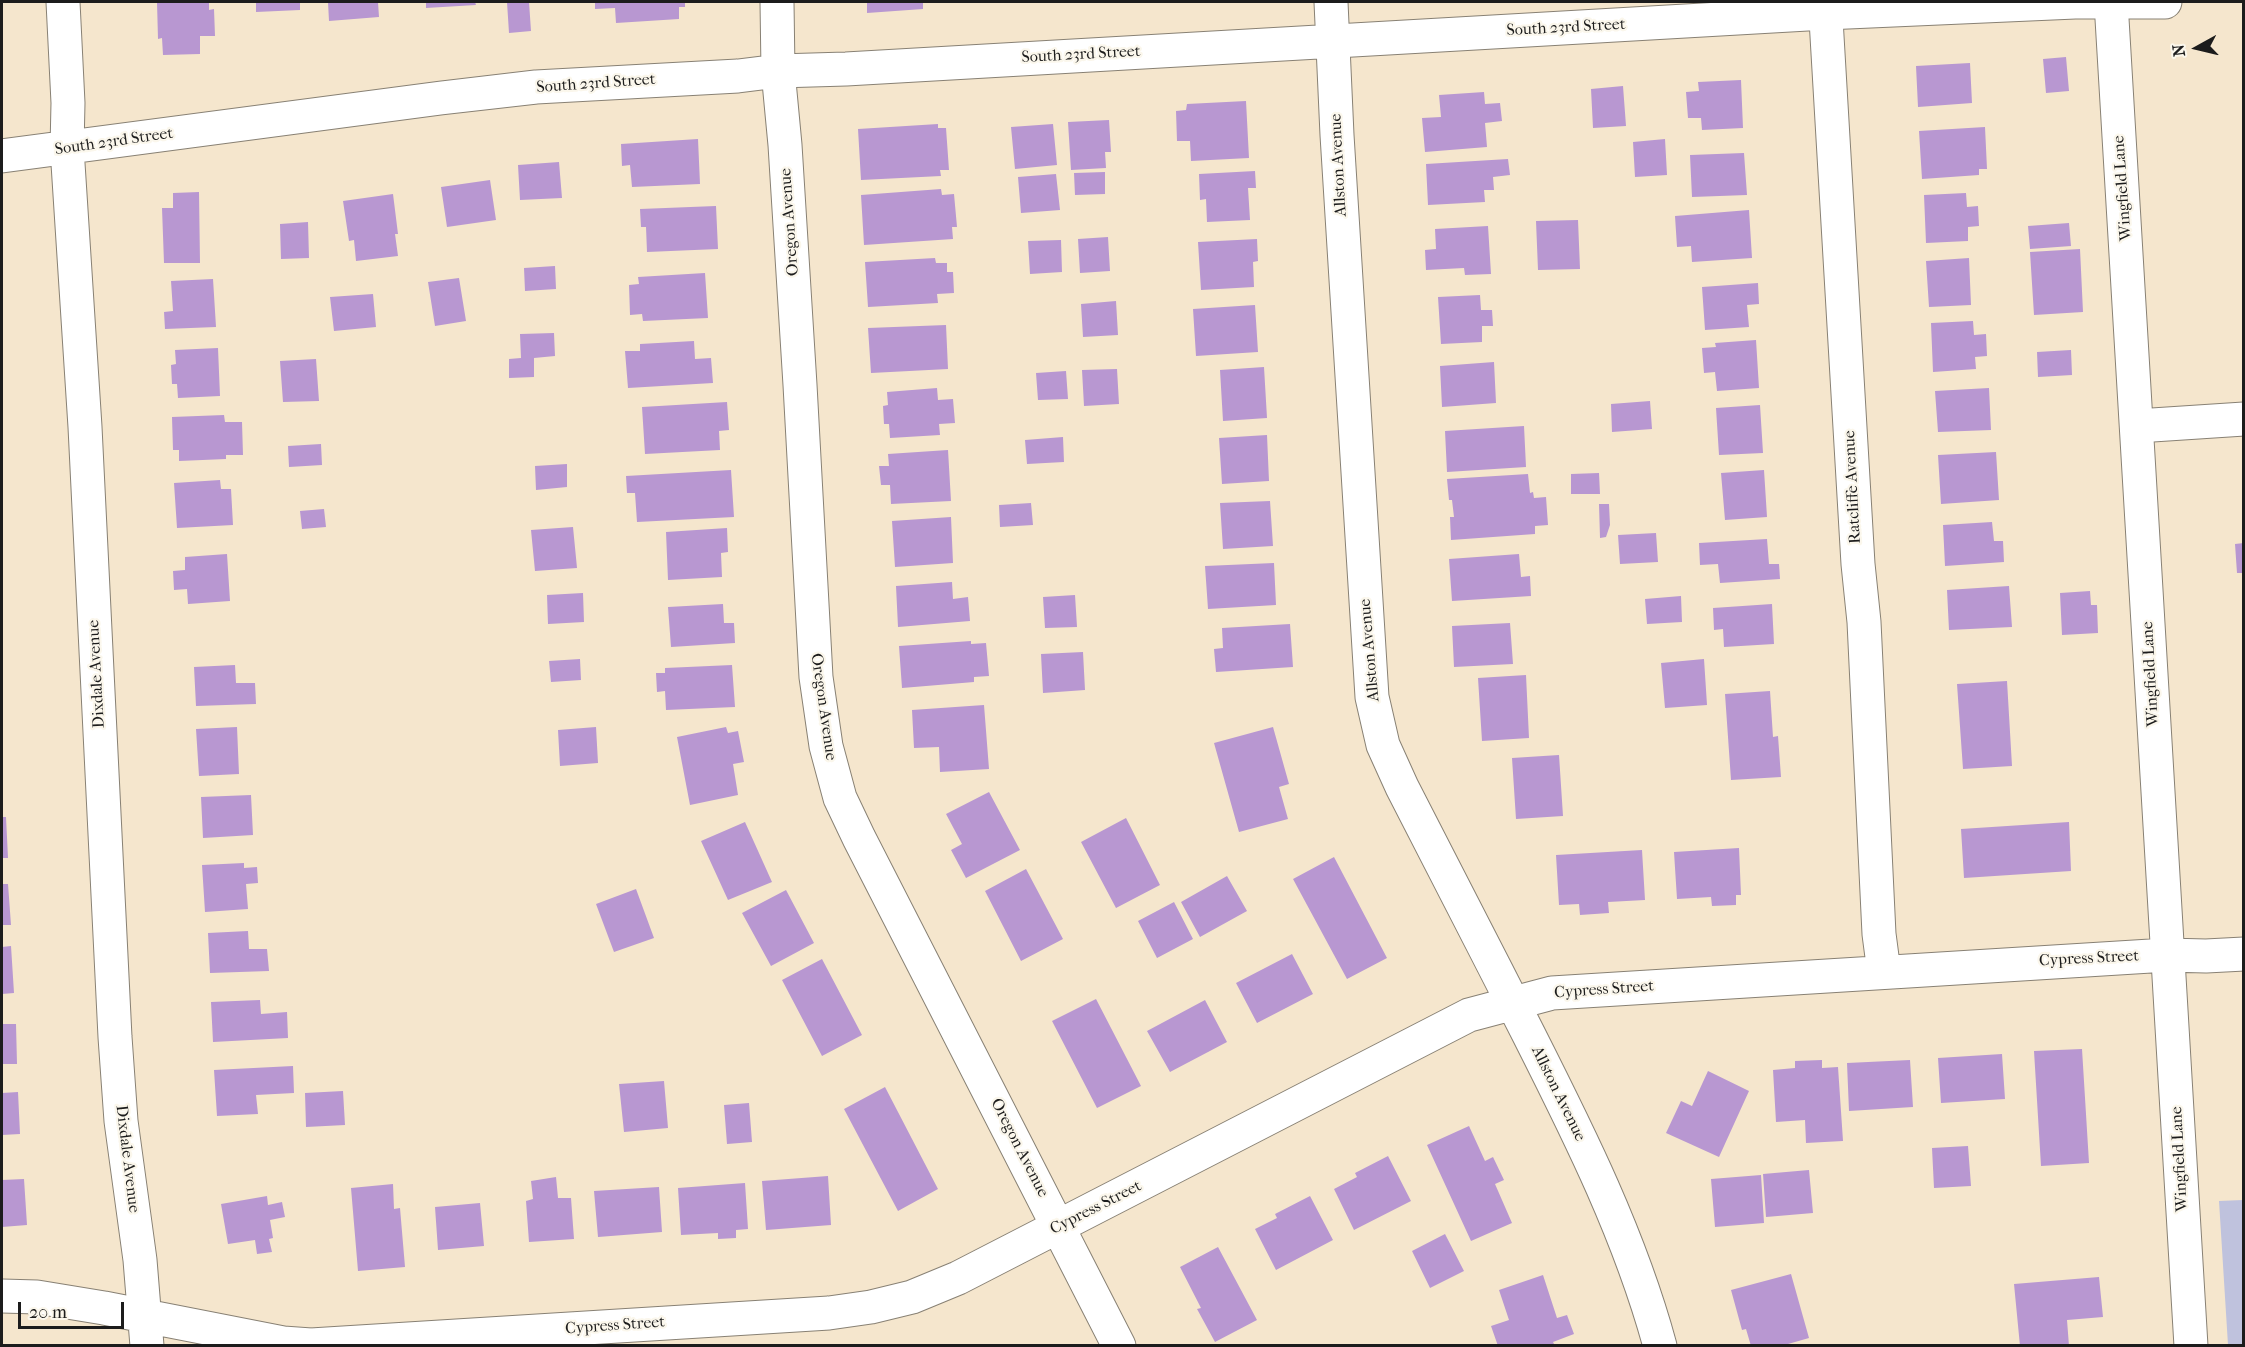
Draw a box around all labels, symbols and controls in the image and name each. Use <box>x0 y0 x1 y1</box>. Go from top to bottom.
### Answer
street label: South 23rd Street <box>1506 15 1626 41</box>
north arrow <box>2167 18 2227 78</box>
street label: South 23rd Street <box>1021 42 1141 68</box>
text: N <box>2168 43 2189 58</box>
street label: South 23rd Street <box>536 70 656 98</box>
street label: Allston Avenue <box>1327 113 1351 217</box>
street label: South 23rd Street <box>54 124 174 160</box>
street label: Wingfield Lane <box>2110 135 2136 241</box>
street label: Oregon Avenue <box>777 167 803 277</box>
street label: Ratcliffe Avenue <box>1840 430 1866 544</box>
street label: Allston Avenue <box>1356 598 1384 702</box>
street label: Dixdale Avenue <box>85 619 109 729</box>
street label: Wingfield Lane <box>2139 621 2163 727</box>
street label: Oregon Avenue <box>806 652 840 762</box>
street label: Cypress Street <box>2039 947 2139 971</box>
street label: Cypress Street <box>1553 977 1655 1003</box>
street label: Allston Avenue <box>1527 1043 1589 1145</box>
street label: Oregon Avenue <box>986 1095 1052 1201</box>
street label: Dixdale Avenue <box>111 1104 143 1214</box>
street label: Wingfield Lane <box>2168 1106 2192 1212</box>
street label: Cypress Street <box>1047 1177 1145 1239</box>
scale bar <box>21 1290 128 1328</box>
text: 20 m <box>29 1302 67 1323</box>
street label: Cypress Street <box>564 1313 666 1339</box>

